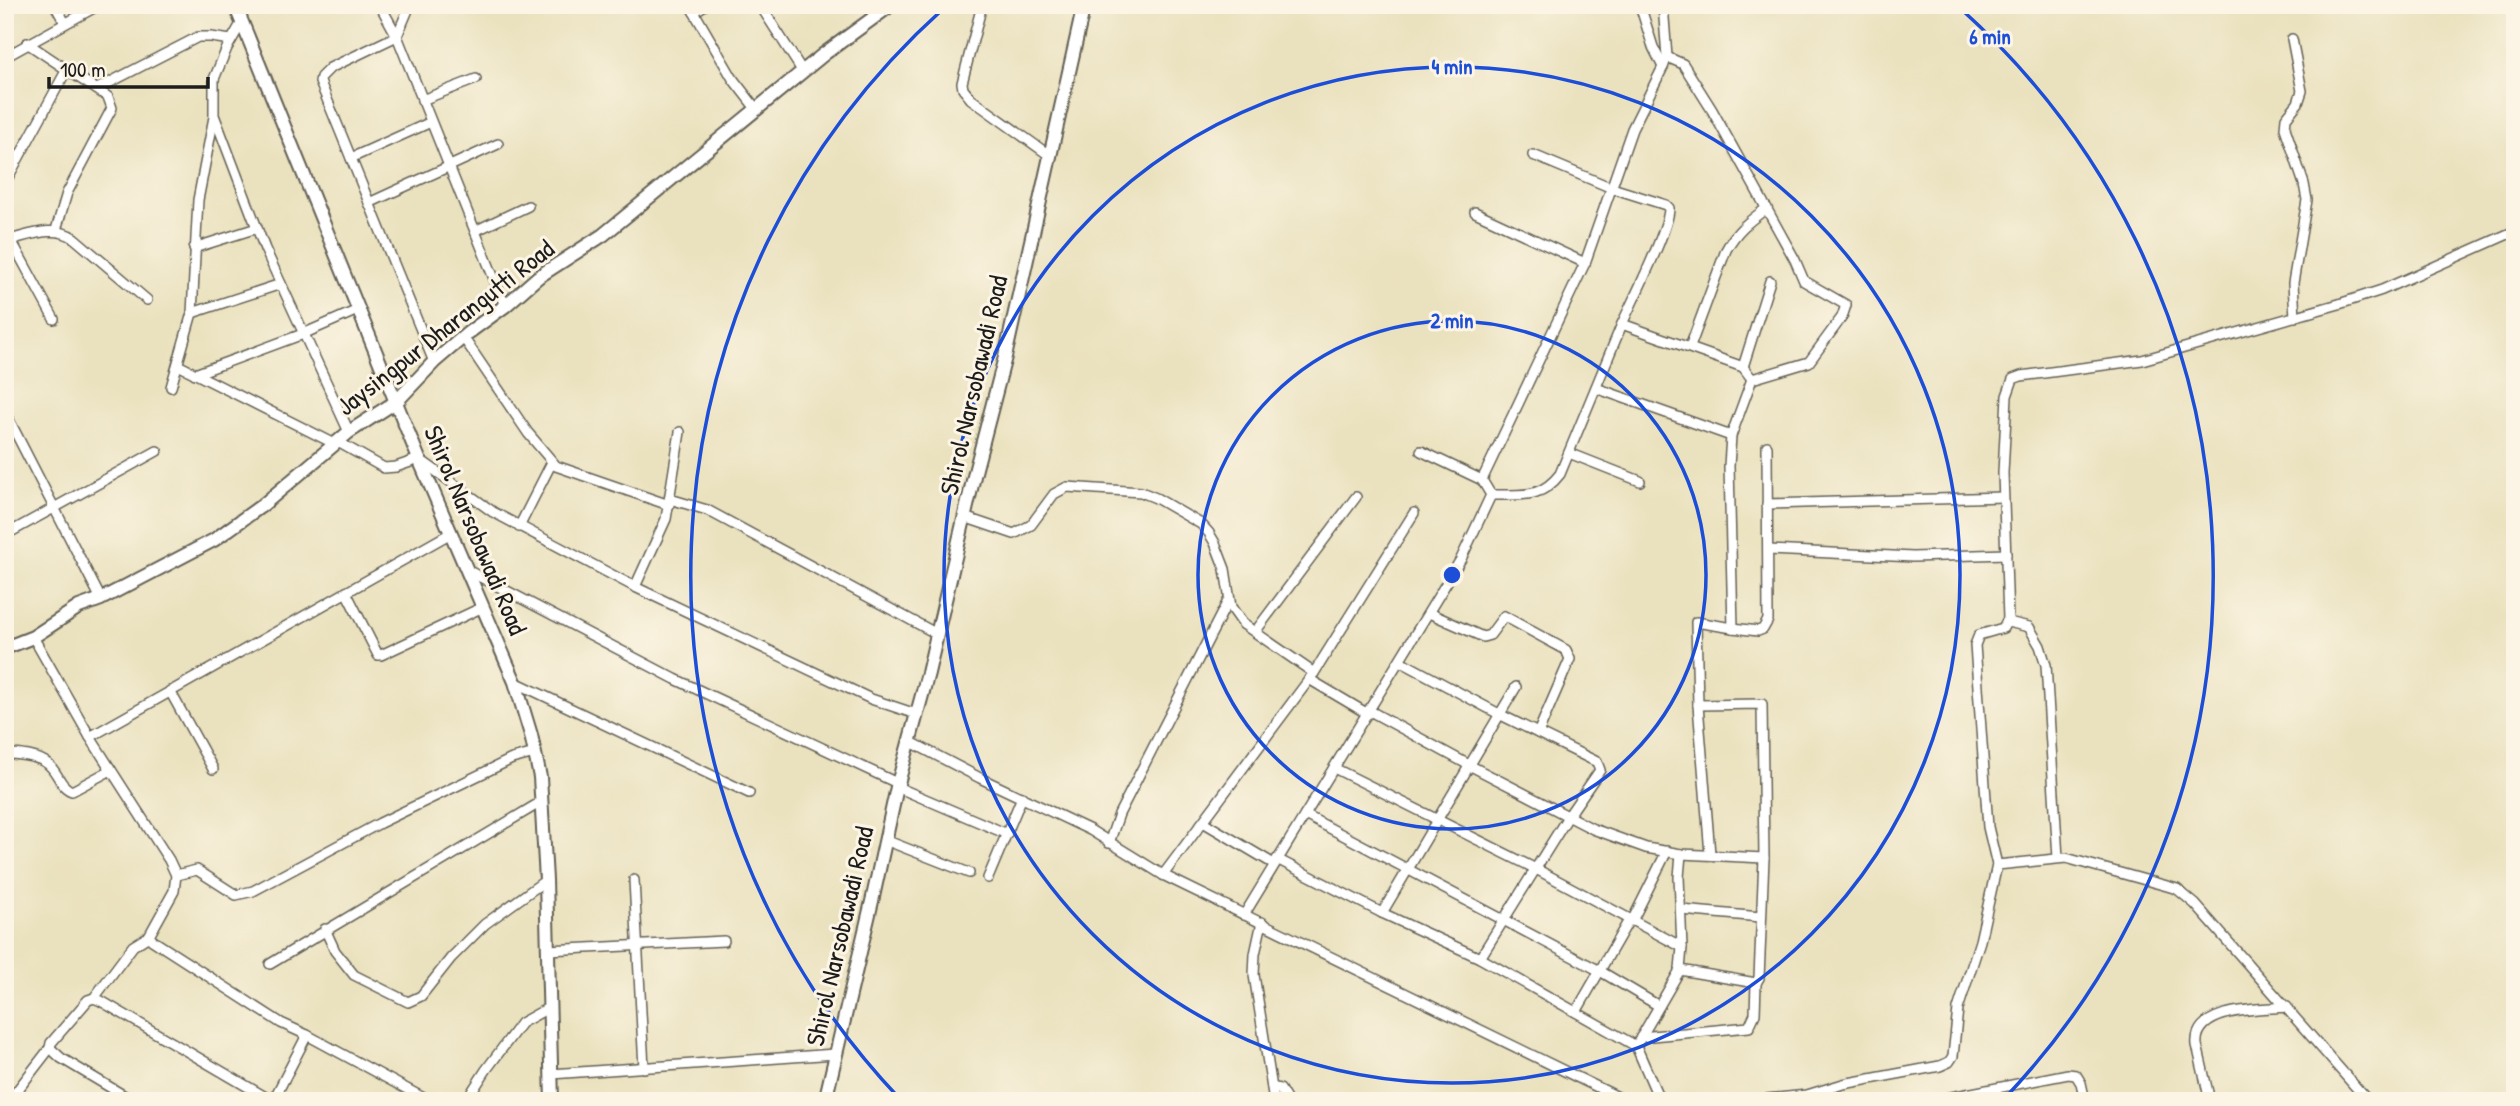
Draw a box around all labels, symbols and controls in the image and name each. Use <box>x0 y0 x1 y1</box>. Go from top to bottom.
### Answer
text: 6 min <box>1969 22 2011 51</box>
scale bar <box>49 46 208 90</box>
text: 4 min <box>1431 52 1473 81</box>
text: 100 m <box>60 55 106 84</box>
street label: Jaysingpur Dharangutti Road <box>329 231 561 423</box>
street label: Shirol Narsobawadi Road <box>931 272 1015 498</box>
text: 2 min <box>1430 306 1474 335</box>
street label: Shirol Narsobawadi Road <box>416 420 536 640</box>
centre of rings <box>1440 563 1464 587</box>
street label: Shirol Narsobawadi Road <box>797 823 881 1049</box>

